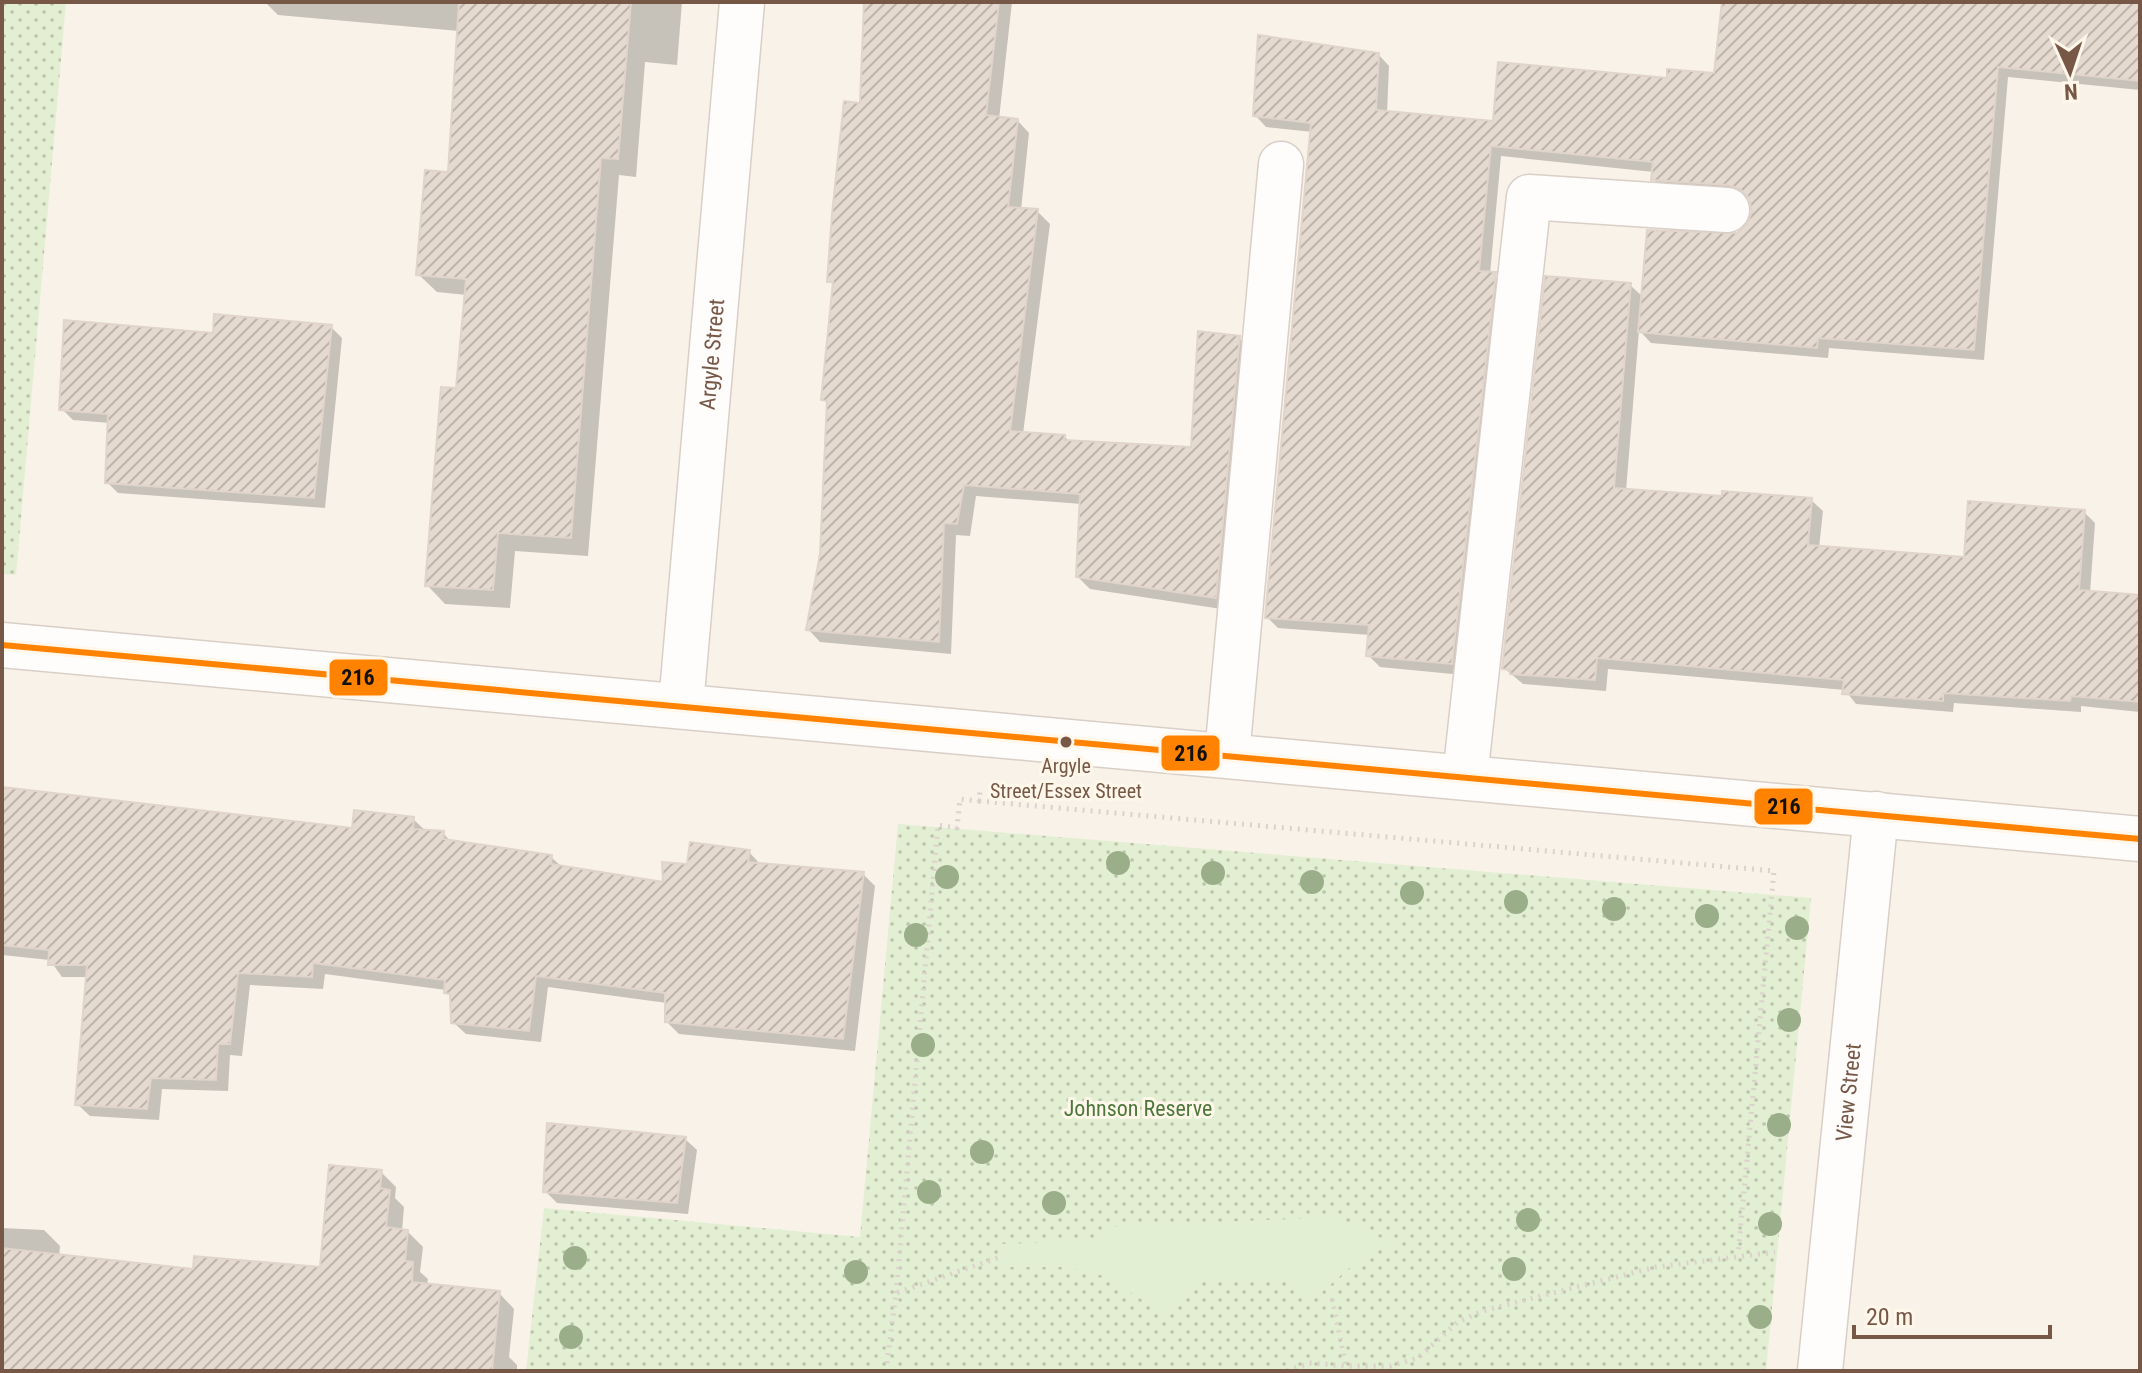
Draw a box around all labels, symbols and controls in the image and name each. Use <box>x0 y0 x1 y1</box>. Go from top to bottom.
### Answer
north arrow <box>2030 32 2110 112</box>
text: N <box>2064 79 2078 104</box>
street label: Argyle Street <box>694 298 729 411</box>
line badge: 216 <box>328 658 389 697</box>
text: 216 <box>341 665 375 690</box>
marker: Argyle Street/Essex Street <box>1058 734 1074 750</box>
line badge: 216 <box>1160 734 1221 772</box>
text: 216 <box>1174 741 1208 766</box>
place label: Argyle Street/Essex Street <box>990 754 1142 803</box>
line badge: 216 <box>1753 787 1814 826</box>
text: 216 <box>1767 794 1801 819</box>
street label: View Street <box>1831 1042 1865 1143</box>
park label: Johnson Reserve <box>1064 1096 1212 1121</box>
scale bar <box>1854 1289 2050 1339</box>
text: 20 m <box>1866 1303 1913 1331</box>

